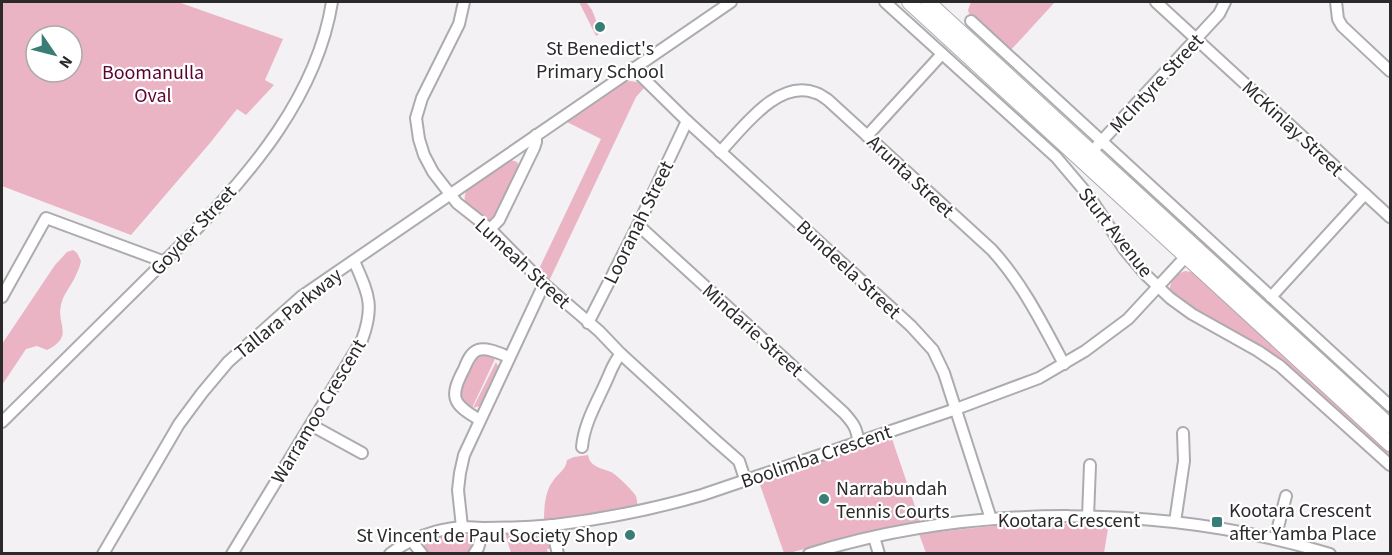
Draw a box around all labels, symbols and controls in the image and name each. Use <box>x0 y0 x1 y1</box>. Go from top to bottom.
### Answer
marker: St Benedict's Primary School <box>593 20 607 34</box>
north arrow <box>24 24 84 84</box>
street label: McIntyre Street <box>1103 28 1210 140</box>
place label: St Benedict's Primary School <box>536 35 664 86</box>
text: N <box>53 51 78 73</box>
park label: Boomanulla Oval <box>102 59 204 110</box>
street label: McKinlay Street <box>1235 74 1349 183</box>
street label: Arunta Street <box>860 129 960 225</box>
street label: Looranah Street <box>597 156 681 289</box>
street label: Goyder Street <box>144 179 243 282</box>
street label: Sturt Avenue <box>1071 182 1159 284</box>
street label: Lumeah Street <box>468 212 577 316</box>
street label: Bundeela Street <box>790 214 907 326</box>
street label: Tallara Parkway <box>229 261 349 366</box>
street label: Mindarie Street <box>696 278 809 384</box>
street label: Warramoo Crescent <box>265 334 373 489</box>
street label: Boolimba Crescent <box>737 418 896 496</box>
place label: Narrabundah Tennis Courts <box>836 475 950 526</box>
marker: Narrabundah Tennis Courts <box>817 492 831 506</box>
place label: Kootara Crescent after Yamba Place <box>1229 497 1376 548</box>
street label: Kootara Crescent <box>998 507 1140 535</box>
marker: Kootara Crescent after Yamba Place <box>1210 515 1224 529</box>
place label: St Vincent de Paul Society Shop <box>356 522 618 550</box>
marker: St Vincent de Paul Society Shop <box>623 528 637 542</box>

